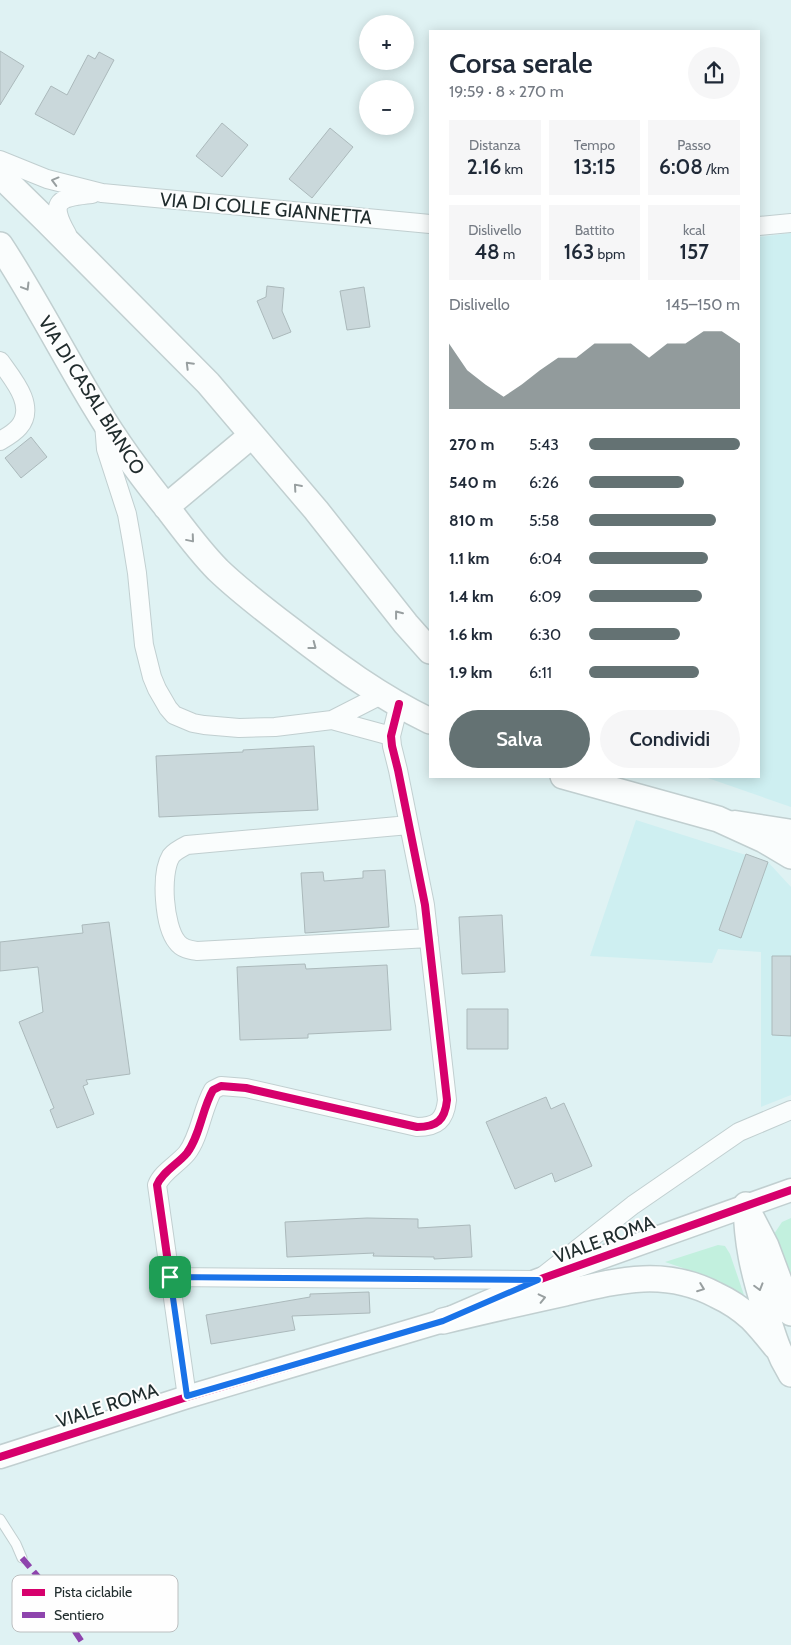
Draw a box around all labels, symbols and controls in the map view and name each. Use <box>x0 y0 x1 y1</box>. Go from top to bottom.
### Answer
map controls <box>359 15 414 135</box>
button: + <box>359 15 414 70</box>
text: Corsa serale <box>449 46 593 80</box>
button: share <box>688 47 740 99</box>
button: − <box>359 80 414 135</box>
text: 19:59 · 8 × 270 m <box>449 82 564 101</box>
text: Distanza <box>469 136 521 154</box>
text: Tempo <box>574 136 615 154</box>
text: Passo <box>677 136 711 154</box>
text: 2.16 <box>467 154 501 179</box>
text: 13:15 <box>573 154 616 179</box>
text: 6:08 <box>659 154 703 179</box>
text: km <box>501 160 523 178</box>
text: /km <box>703 160 729 178</box>
one-way arrow <box>50 176 59 187</box>
street label: VIA DI COLLE GIANNETTA <box>159 188 373 229</box>
text: Dislivello <box>468 221 521 239</box>
text: Battito <box>575 221 614 239</box>
text: kcal <box>683 221 705 239</box>
text: 48 <box>474 239 500 264</box>
text: 163 <box>564 239 594 264</box>
text: 157 <box>679 239 709 264</box>
text: m <box>500 245 515 263</box>
text: bpm <box>594 245 625 263</box>
one-way arrow <box>19 281 29 290</box>
text: Dislivello <box>449 295 510 314</box>
text: 145–150 m <box>666 295 740 314</box>
street label: VIA DI CASAL BIANCO <box>33 312 150 479</box>
one-way arrow <box>186 362 195 371</box>
text: 270 m <box>449 435 494 454</box>
text: 5:43 <box>529 435 559 454</box>
text: 540 m <box>449 473 496 492</box>
text: 6:26 <box>529 473 559 492</box>
one-way arrow <box>294 484 302 493</box>
text: 810 m <box>449 511 493 530</box>
text: 5:58 <box>529 511 559 530</box>
one-way arrow <box>186 533 194 542</box>
text: 1.1 km <box>449 549 489 568</box>
text: 6:04 <box>529 549 562 568</box>
text: 1.4 km <box>449 587 494 606</box>
text: 6:09 <box>529 587 562 606</box>
one-way arrow <box>396 611 404 620</box>
text: 1.6 km <box>449 625 493 644</box>
text: 6:30 <box>529 625 561 644</box>
one-way arrow <box>307 641 316 649</box>
text: 1.9 km <box>449 663 492 682</box>
text: 6:11 <box>529 663 552 682</box>
button: Salva <box>449 710 590 768</box>
button: Condividi <box>600 710 740 768</box>
street label: VIALE ROMA <box>551 1211 658 1268</box>
pin <box>149 1256 191 1298</box>
icon: arrive <box>156 1263 184 1291</box>
one-way arrow <box>696 1282 705 1292</box>
one-way arrow <box>753 1283 763 1291</box>
one-way arrow <box>537 1293 546 1304</box>
street label: VIALE ROMA <box>53 1378 161 1433</box>
legend <box>12 1575 178 1632</box>
text: Pista ciclabile <box>54 1583 132 1601</box>
text: Sentiero <box>54 1606 104 1624</box>

